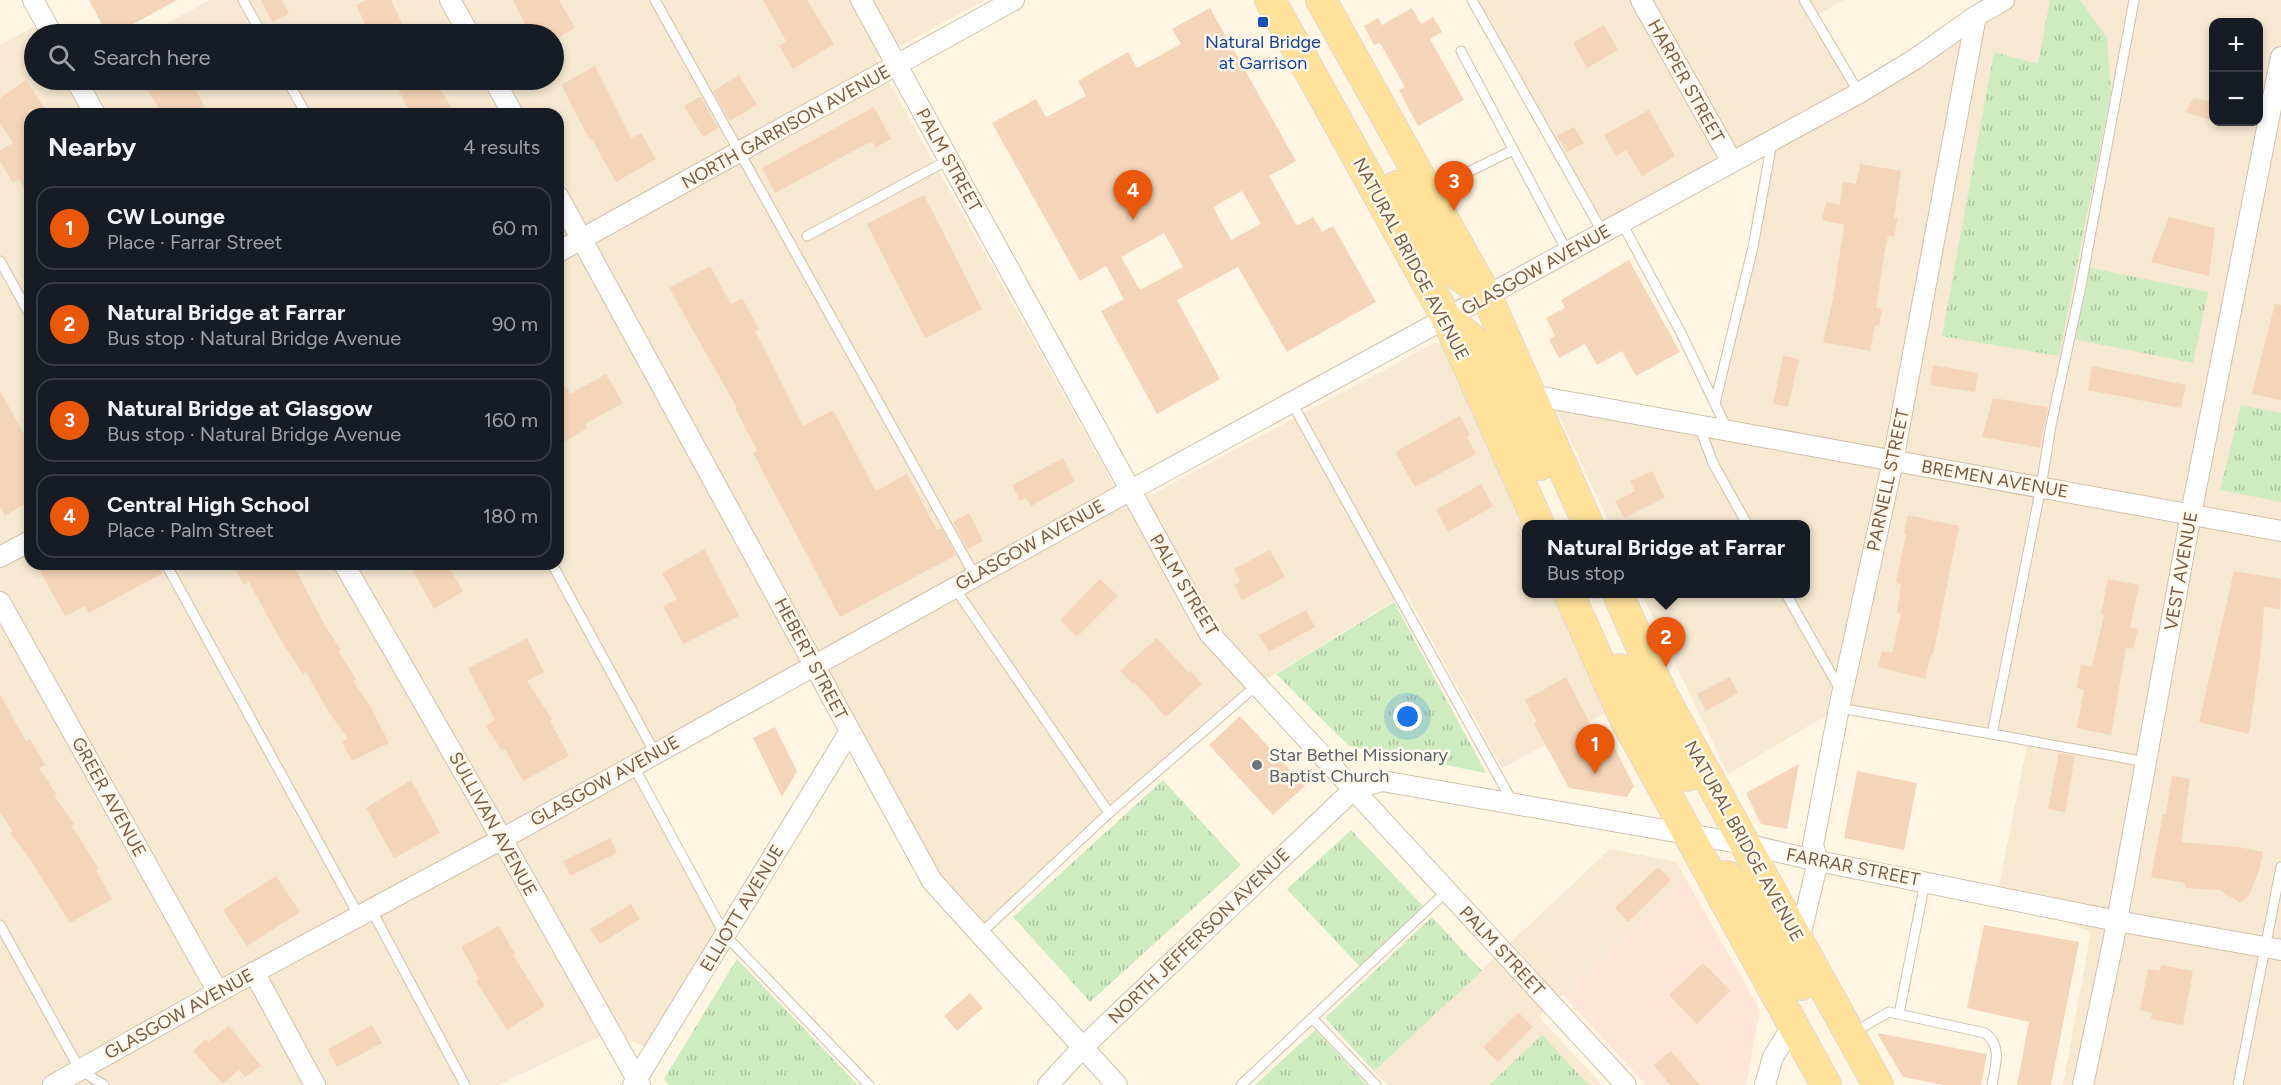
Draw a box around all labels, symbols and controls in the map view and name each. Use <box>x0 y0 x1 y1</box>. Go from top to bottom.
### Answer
marker: Natural Bridge at Garrison <box>1256 15 1270 29</box>
street label: HARPER STREET <box>1643 16 1729 146</box>
map controls <box>2209 18 2263 126</box>
button: + <box>2209 18 2263 72</box>
search box <box>24 24 564 90</box>
place label: Natural Bridge at Garrison <box>1205 31 1321 74</box>
icon: search <box>45 41 78 74</box>
text: Search here <box>93 44 211 71</box>
street label: NORTH GARRISON AVENUE <box>678 60 894 194</box>
button: − <box>2209 72 2263 126</box>
street label: PALM STREET <box>911 104 987 216</box>
text: Nearby <box>48 131 136 163</box>
text: 4 results <box>463 135 540 159</box>
street label: NATURAL BRIDGE AVENUE <box>1348 154 1474 364</box>
pin: 3 <box>1434 162 1474 211</box>
pin: 4 <box>1114 170 1152 220</box>
text: CW Lounge <box>107 203 225 230</box>
text: 1 <box>65 216 74 240</box>
text: 60 m <box>492 216 538 240</box>
street label: GLASGOW AVENUE <box>1457 220 1615 320</box>
text: Place · Farrar Street <box>107 230 282 254</box>
text: Natural Bridge at Farrar <box>107 299 345 326</box>
text: 2 <box>64 312 75 336</box>
text: 90 m <box>492 312 538 336</box>
text: Bus stop · Natural Bridge Avenue <box>107 326 401 350</box>
text: Natural Bridge at Glasgow <box>107 395 373 422</box>
street label: PARNELL STREET <box>1862 407 1914 553</box>
text: 3 <box>64 408 75 432</box>
text: 160 m <box>484 408 538 432</box>
text: Bus stop · Natural Bridge Avenue <box>107 422 401 446</box>
street label: BREMEN AVENUE <box>1920 455 2070 503</box>
text: Central High School <box>107 491 309 518</box>
street label: GLASGOW AVENUE <box>951 495 1109 595</box>
text: 4 <box>63 504 76 528</box>
text: 180 m <box>483 504 538 528</box>
street label: VEST AVENUE <box>2160 510 2202 632</box>
text: Place · Palm Street <box>107 518 274 542</box>
popup <box>1522 520 1810 598</box>
street label: PALM STREET <box>1145 530 1223 640</box>
text: Natural Bridge at Farrar <box>1547 534 1785 561</box>
text: Bus stop <box>1547 561 1625 585</box>
street label: HEBERT STREET <box>770 594 852 724</box>
pin: 2 <box>1646 618 1686 667</box>
your location <box>1393 702 1422 731</box>
pin: 1 <box>1576 724 1614 774</box>
street label: GLASGOW AVENUE <box>526 731 684 831</box>
street label: GREER AVENUE <box>67 733 151 861</box>
street label: NATURAL BRIDGE AVENUE <box>1680 737 1808 945</box>
place label: Star Bethel Missionary Baptist Church <box>1269 744 1449 787</box>
street label: SULLIVAN AVENUE <box>444 748 542 900</box>
marker: Star Bethel Missionary Baptist Church <box>1250 758 1264 772</box>
street label: ELLIOTT AVENUE <box>695 841 789 975</box>
street label: NORTH JEFFERSON AVENUE <box>1104 843 1294 1029</box>
street label: FARRAR STREET <box>1784 843 1922 891</box>
street label: PALM STREET <box>1455 901 1549 1001</box>
street label: GLASGOW AVENUE <box>100 964 258 1064</box>

